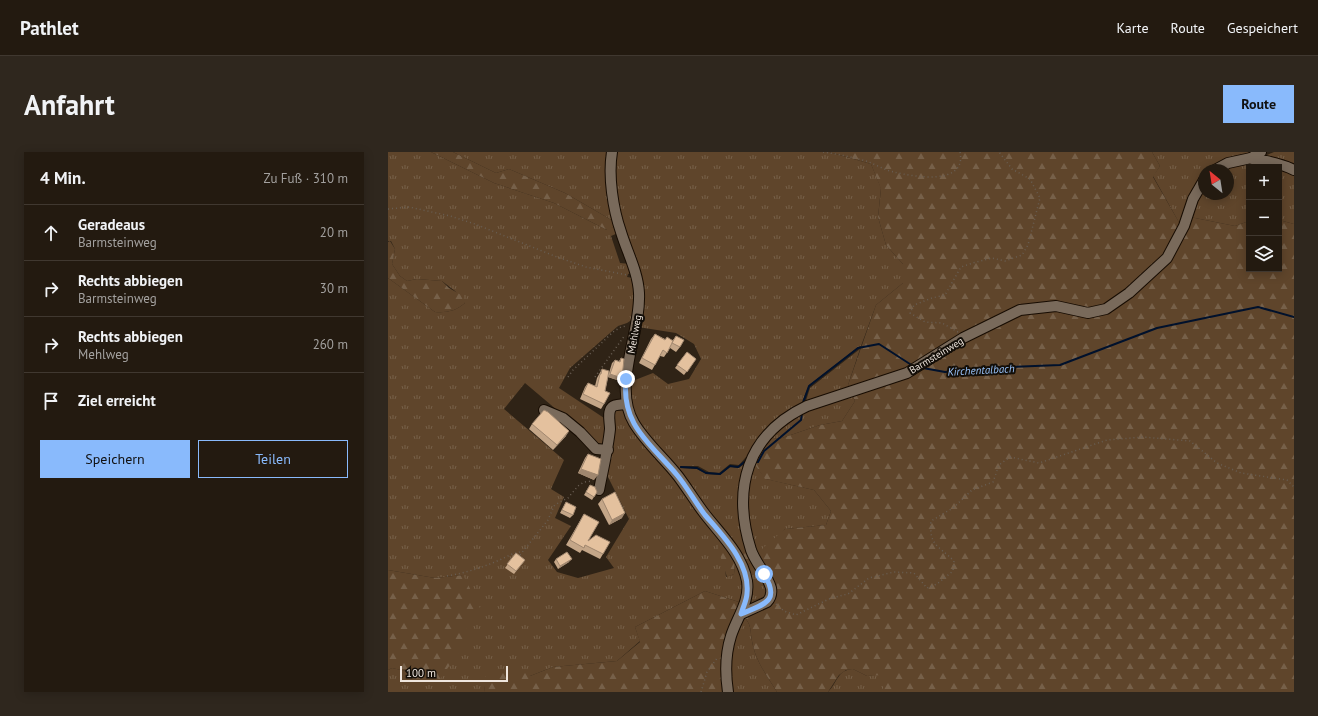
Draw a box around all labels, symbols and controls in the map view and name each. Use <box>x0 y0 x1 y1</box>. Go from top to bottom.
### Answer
text: Pathlet <box>20 16 79 40</box>
text: Karte <box>1117 19 1149 37</box>
text: Route <box>1171 19 1205 37</box>
text: Gespeichert <box>1227 19 1298 37</box>
button: Route <box>1223 85 1294 123</box>
text: Anfahrt <box>24 86 115 123</box>
north arrow <box>1198 164 1234 200</box>
map controls <box>1246 164 1282 272</box>
button: + <box>1246 164 1282 200</box>
text: 4 Min. <box>40 167 86 189</box>
text: Zu Fuß · 310 m <box>264 170 348 187</box>
button: − <box>1246 200 1282 236</box>
text: Geradeaus <box>78 215 145 234</box>
icon: ahead <box>40 222 62 244</box>
text: 20 m <box>320 224 348 241</box>
text: Barmsteinweg <box>78 234 157 251</box>
button: layers <box>1246 236 1282 272</box>
text: Rechts abbiegen <box>78 271 183 290</box>
icon: right <box>40 278 62 300</box>
text: 30 m <box>320 280 348 297</box>
text: Barmsteinweg <box>78 290 157 307</box>
street label: Mehlweg <box>625 314 644 354</box>
text: Rechts abbiegen <box>78 327 183 346</box>
icon: right <box>40 334 62 356</box>
street label: Barmsteinweg <box>907 334 966 377</box>
text: 260 m <box>313 336 348 353</box>
text: Mehlweg <box>78 346 129 363</box>
water label: Kirchentalbach <box>947 361 1015 379</box>
route end <box>617 370 635 388</box>
icon: arrive <box>40 390 62 412</box>
text: Ziel erreicht <box>78 391 156 410</box>
button: Speichern <box>40 440 190 478</box>
button: Teilen <box>198 440 348 478</box>
route start <box>755 565 773 583</box>
scale bar <box>400 664 508 683</box>
text: 100 m <box>406 666 436 680</box>

